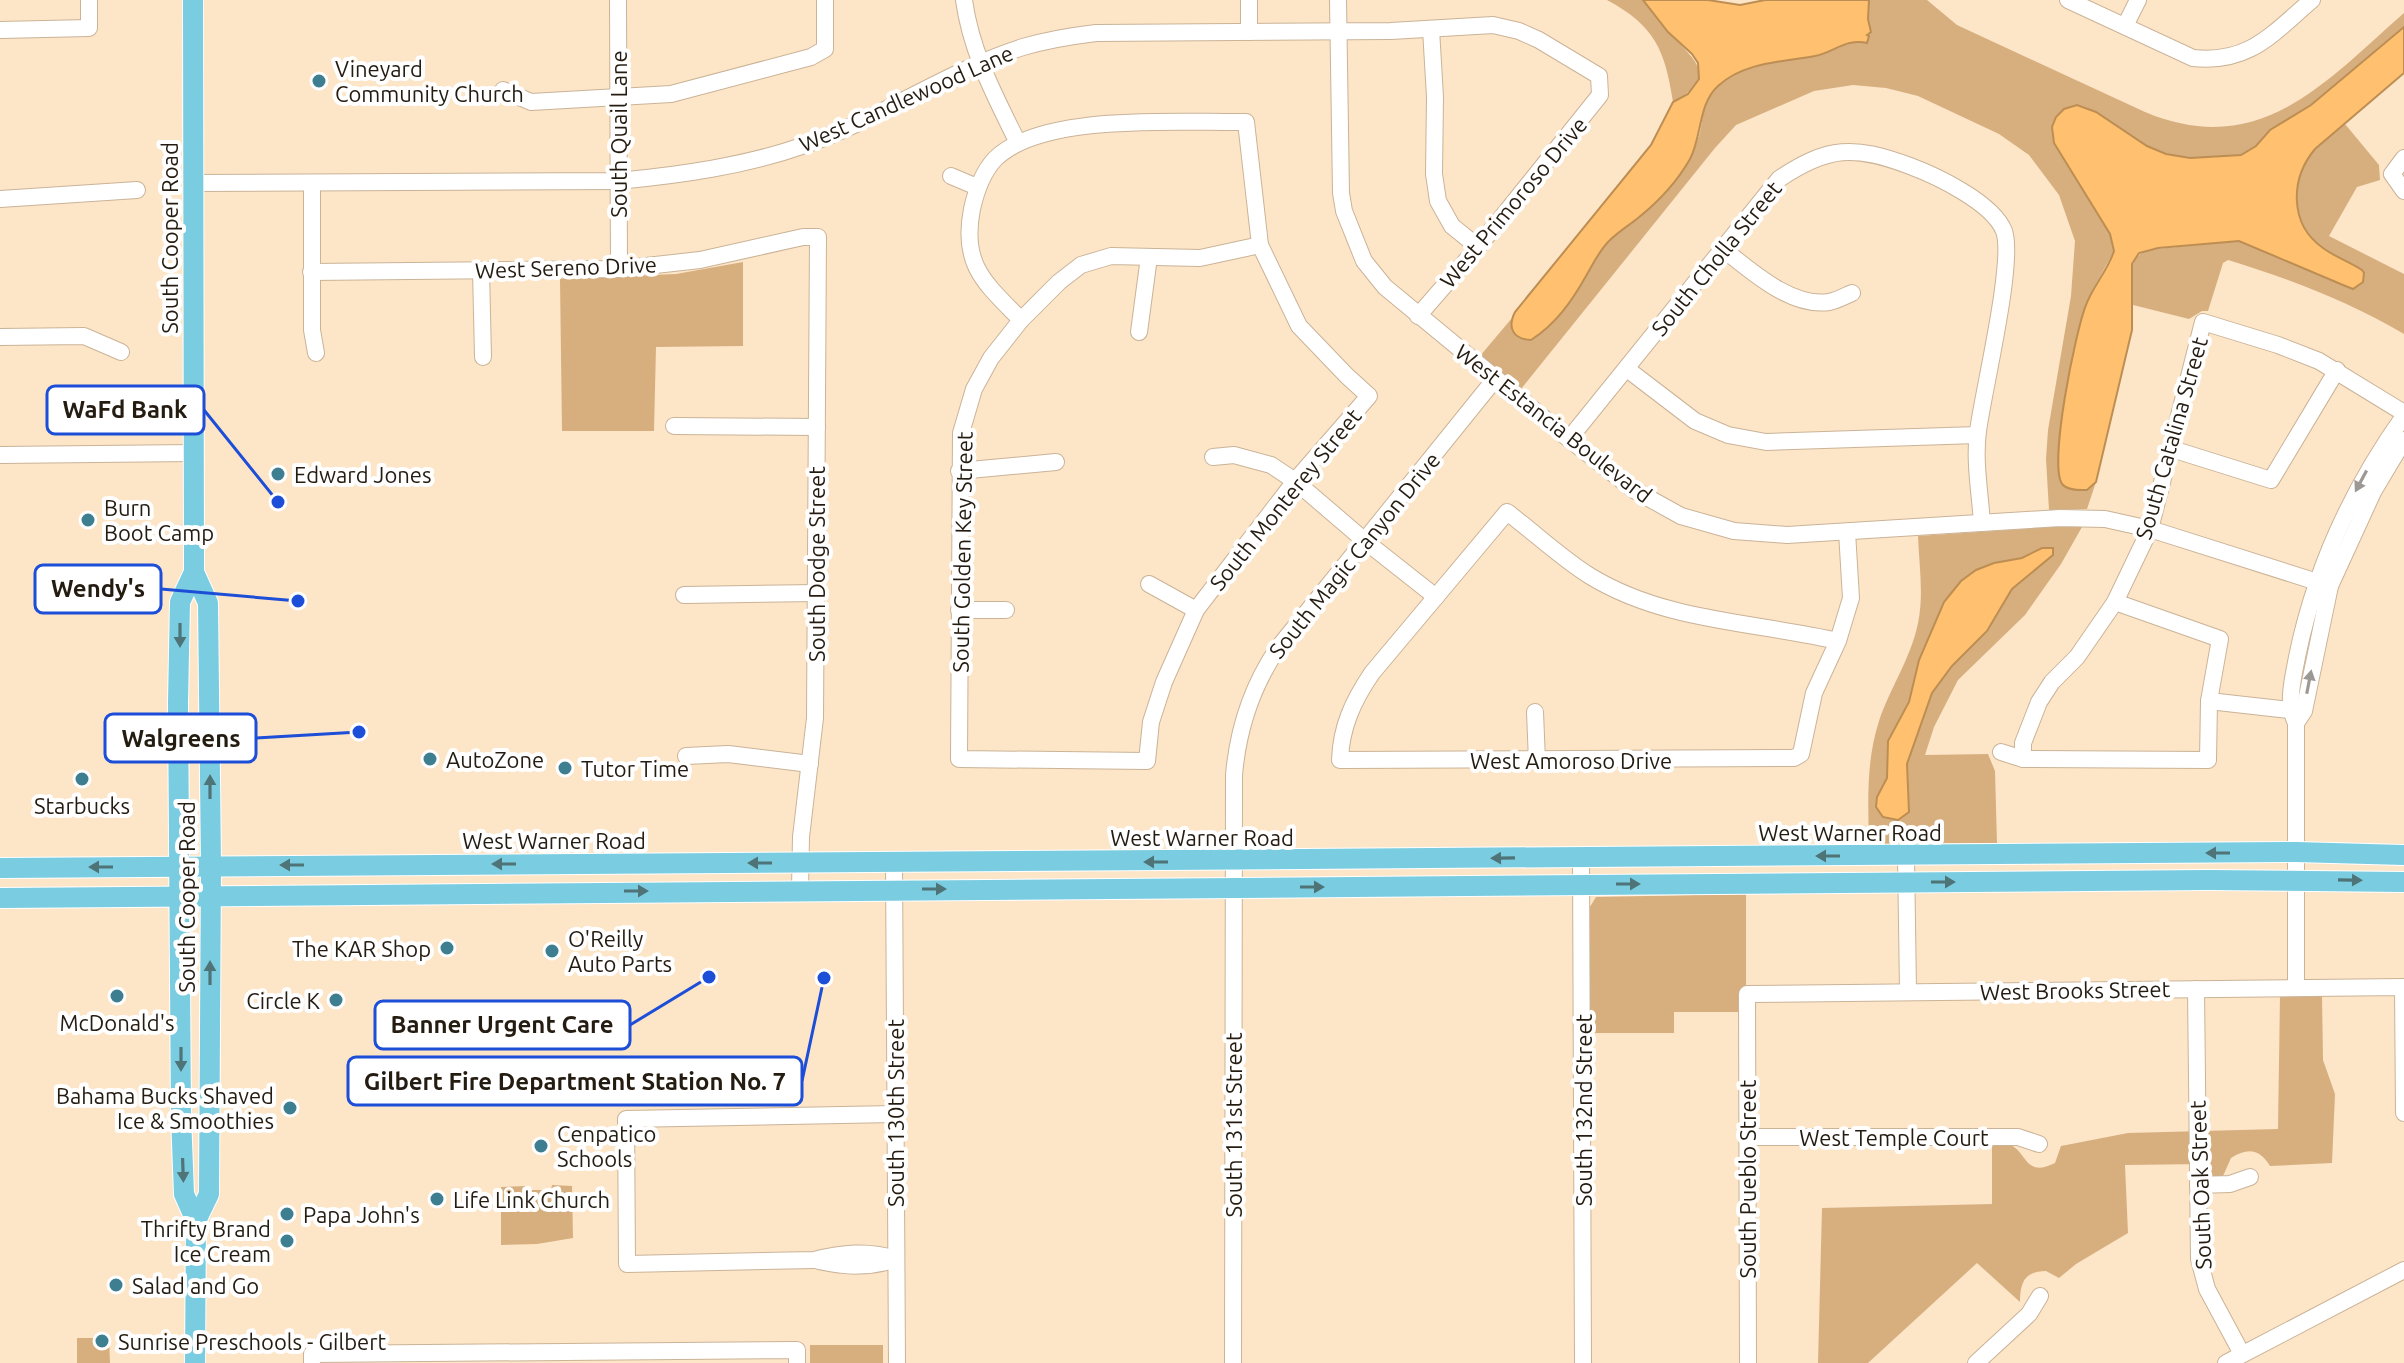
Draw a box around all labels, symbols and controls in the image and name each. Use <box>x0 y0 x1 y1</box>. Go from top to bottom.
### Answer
street label: West Candlewood Lane <box>795 40 1017 156</box>
street label: South Quail Lane <box>606 50 631 218</box>
place label: Vineyard Community Church <box>335 56 524 106</box>
marker: Vineyard Community Church <box>310 72 328 90</box>
street label: West Primoroso Drive <box>1434 112 1592 292</box>
street label: South Cooper Road <box>157 142 182 334</box>
street label: South Cholla Street <box>1646 175 1786 340</box>
street label: West Sereno Drive <box>475 251 657 283</box>
street label: South Catalina Street <box>2130 334 2212 542</box>
street label: West Estancia Boulevard <box>1451 339 1657 507</box>
callout: WaFd Bank <box>47 386 204 434</box>
text: WaFd Bank <box>63 396 188 423</box>
street label: South Monterey Street <box>1204 403 1366 595</box>
street label: South Golden Key Street <box>947 431 977 673</box>
street label: South Magic Canyon Drive <box>1263 447 1445 663</box>
place label: Edward Jones <box>294 462 432 487</box>
marker: Edward Jones <box>269 465 287 483</box>
street label: South Dodge Street <box>804 466 829 662</box>
one-way arrow <box>2355 470 2368 493</box>
place label: Burn Boot Camp <box>104 495 214 545</box>
marker: Burn Boot Camp <box>79 511 97 529</box>
callout: Wendy's <box>35 565 161 613</box>
text: Wendy's <box>51 575 145 602</box>
one-way arrow <box>174 623 186 648</box>
one-way arrow <box>2304 669 2316 694</box>
callout: Walgreens <box>105 714 256 762</box>
text: Walgreens <box>121 725 241 752</box>
place label: AutoZone <box>446 747 544 772</box>
street label: West Amoroso Drive <box>1470 748 1672 773</box>
marker: AutoZone <box>421 750 439 768</box>
place label: Tutor Time <box>581 756 689 781</box>
marker: Tutor Time <box>556 759 574 777</box>
marker: Starbucks <box>73 770 91 788</box>
one-way arrow <box>204 774 216 799</box>
place label: Starbucks <box>34 793 130 818</box>
street label: South Cooper Road <box>174 801 199 993</box>
street label: West Warner Road <box>1758 820 1942 845</box>
street label: West Warner Road <box>1110 825 1294 850</box>
street label: West Warner Road <box>462 828 646 853</box>
one-way arrow <box>2205 847 2230 859</box>
one-way arrow <box>1815 850 1840 862</box>
one-way arrow <box>1490 852 1515 865</box>
one-way arrow <box>1143 856 1168 868</box>
one-way arrow <box>747 857 772 869</box>
one-way arrow <box>491 858 516 871</box>
one-way arrow <box>279 859 304 871</box>
one-way arrow <box>88 861 113 873</box>
one-way arrow <box>2338 874 2363 886</box>
one-way arrow <box>1931 876 1956 888</box>
one-way arrow <box>1616 878 1641 890</box>
one-way arrow <box>1300 881 1325 893</box>
one-way arrow <box>922 883 947 895</box>
one-way arrow <box>624 885 649 897</box>
place label: O'Reilly Auto Parts <box>568 926 672 976</box>
place label: The KAR Shop <box>292 936 431 961</box>
marker: The KAR Shop <box>438 939 456 957</box>
marker: O'Reilly Auto Parts <box>543 942 561 960</box>
one-way arrow <box>204 960 216 985</box>
street label: West Brooks Street <box>1980 976 2171 1004</box>
marker: McDonald's <box>108 987 126 1005</box>
place label: Circle K <box>246 988 321 1013</box>
marker: Circle K <box>327 991 345 1009</box>
callout: Banner Urgent Care <box>375 1001 630 1049</box>
place label: McDonald's <box>59 1010 175 1035</box>
text: Banner Urgent Care <box>391 1011 614 1038</box>
street label: South 132nd Street <box>1571 1013 1596 1206</box>
street label: South 130th Street <box>883 1019 908 1207</box>
street label: South 131st Street <box>1221 1032 1246 1218</box>
one-way arrow <box>174 1047 187 1072</box>
callout: Gilbert Fire Department Station No. 7 <box>348 1057 802 1105</box>
text: Gilbert Fire Department Station No. 7 <box>364 1068 786 1095</box>
street label: South Pueblo Street <box>1735 1079 1760 1279</box>
place label: Bahama Bucks Shaved Ice & Smoothies <box>56 1083 274 1133</box>
marker: Bahama Bucks Shaved Ice & Smoothies <box>281 1099 299 1117</box>
street label: South Oak Street <box>2185 1100 2215 1270</box>
place label: Cenpatico Schools <box>557 1121 656 1171</box>
street label: West Temple Court <box>1799 1125 1989 1150</box>
marker: Cenpatico Schools <box>532 1137 550 1155</box>
one-way arrow <box>176 1158 189 1183</box>
place label: Life Link Church <box>453 1187 610 1212</box>
marker: Life Link Church <box>428 1190 446 1208</box>
place label: Papa John's <box>303 1202 420 1227</box>
marker: Papa John's <box>278 1205 296 1223</box>
place label: Thrifty Brand Ice Cream <box>141 1216 271 1266</box>
marker: Thrifty Brand Ice Cream <box>278 1232 296 1250</box>
place label: Salad and Go <box>132 1273 259 1298</box>
marker: Salad and Go <box>107 1276 125 1294</box>
place label: Sunrise Preschools - Gilbert <box>118 1329 387 1354</box>
marker: Sunrise Preschools - Gilbert <box>93 1332 111 1350</box>

